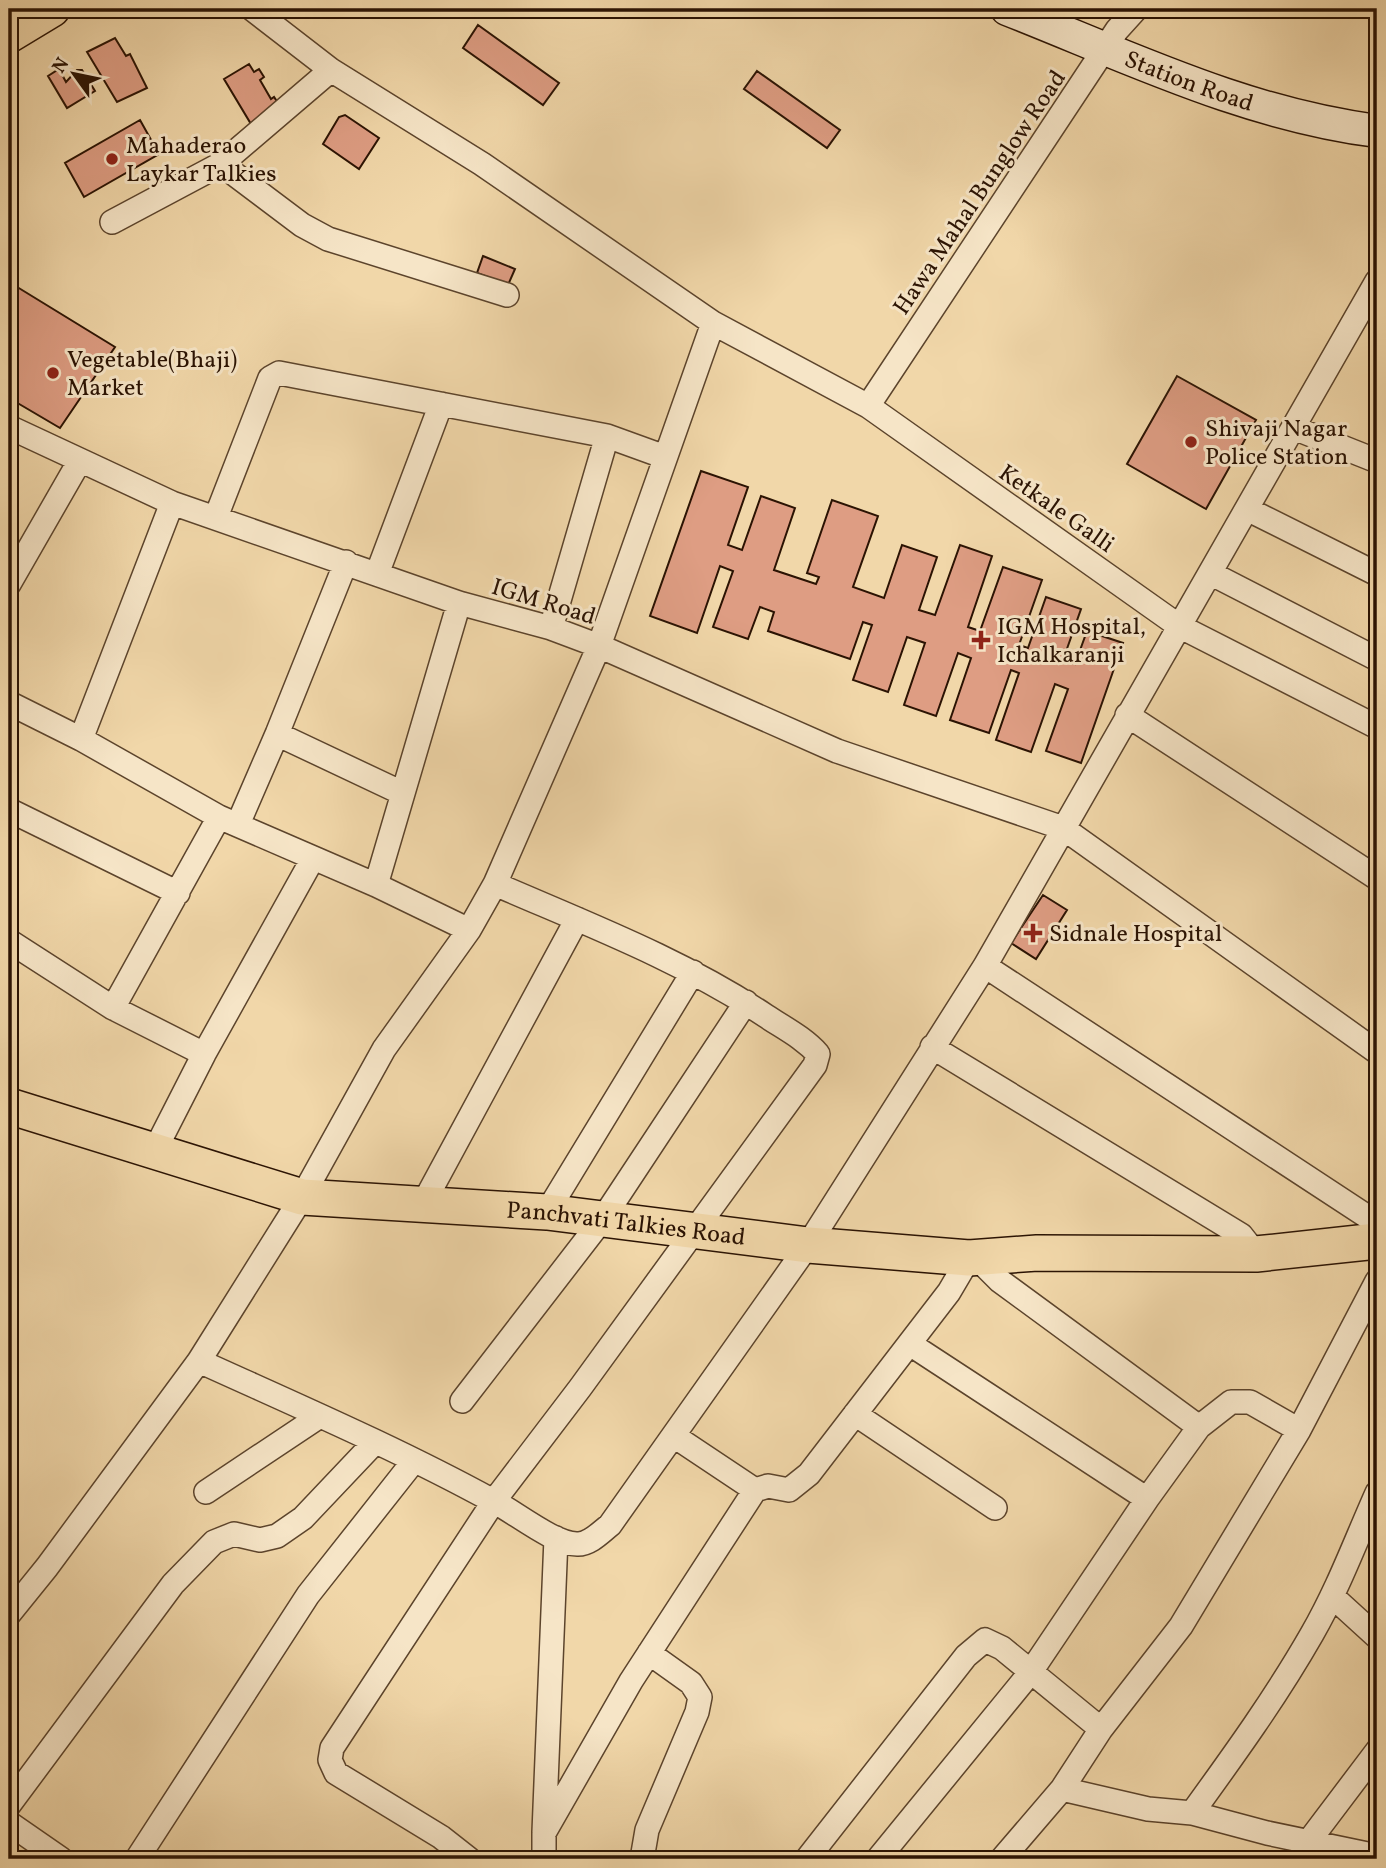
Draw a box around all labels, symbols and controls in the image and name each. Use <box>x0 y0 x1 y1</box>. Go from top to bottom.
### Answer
north arrow <box>38 38 108 108</box>
street label: Station Road <box>1119 44 1257 122</box>
text: N <box>47 53 76 79</box>
street label: Hawa Mahal Bunglow Road <box>886 64 1075 322</box>
place label: Mahaderao Laykar Talkies <box>126 130 277 192</box>
marker: Mahaderao Laykar Talkies <box>104 151 120 167</box>
place label: Vegetable(Bhaji) Market <box>67 344 237 406</box>
marker: Vegetable(Bhaji) Market <box>45 365 61 381</box>
place label: Shivaji Nagar Police Station <box>1205 413 1348 475</box>
marker: Shivaji Nagar Police Station <box>1183 434 1199 450</box>
street label: Ketkale Galli <box>991 457 1121 562</box>
street label: IGM Road <box>487 571 600 635</box>
place label: IGM Hospital, Ichalkaranji <box>997 611 1146 673</box>
marker: IGM Hospital, Ichalkaranji <box>971 630 991 650</box>
place label: Sidnale Hospital <box>1049 918 1222 952</box>
marker: Sidnale Hospital <box>1023 923 1043 943</box>
street label: Panchvati Talkies Road <box>505 1195 747 1256</box>

